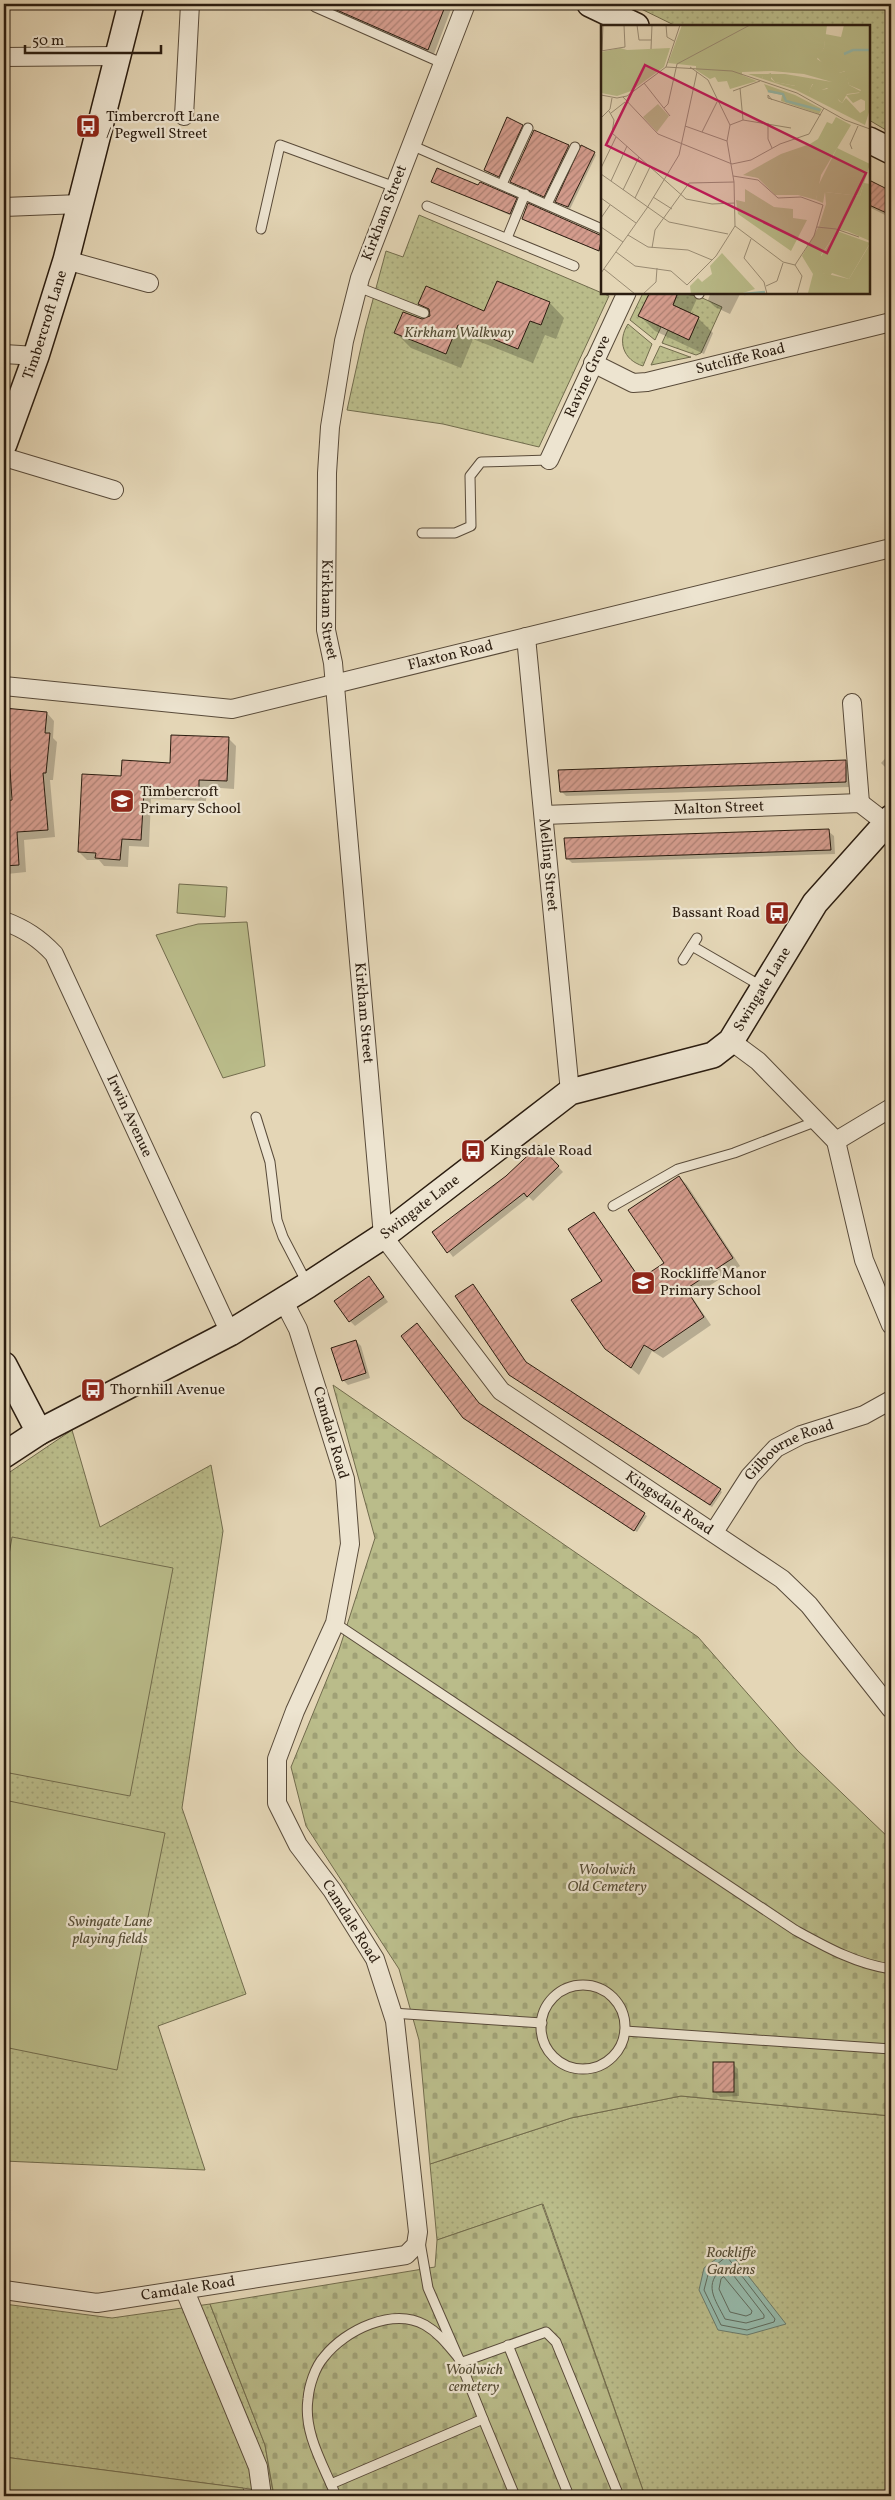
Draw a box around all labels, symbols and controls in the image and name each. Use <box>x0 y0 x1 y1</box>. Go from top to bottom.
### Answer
scale bar <box>25 22 161 54</box>
inset map <box>601 25 870 294</box>
text: 50 m <box>32 31 64 52</box>
place label: Timbercroft Lane / Pegwell Street <box>106 107 220 145</box>
bus stop icon: Timbercroft Lane / Pegwell Street <box>75 113 101 139</box>
street label: Kirkham Street <box>357 162 413 264</box>
street label: Timbercroft Lane <box>18 268 73 383</box>
park label: Kirkham Walkway <box>404 323 514 344</box>
street label: Ravine Grove <box>560 332 616 421</box>
street label: Sutcliffe Road <box>694 338 787 380</box>
street label: Kirkham Street <box>316 559 343 662</box>
street label: Flaxton Road <box>406 635 495 676</box>
place label: Timbercroft Primary School <box>140 782 241 820</box>
school or university icon: Timbercroft Primary School <box>109 788 135 814</box>
street label: Malton Street <box>673 796 764 821</box>
street label: Melling Street <box>533 817 563 912</box>
bus stop icon: Bassant Road <box>764 900 790 926</box>
place label: Bassant Road <box>672 903 760 924</box>
street label: Swingate Lane <box>729 943 796 1036</box>
street label: Kirkham Street <box>349 962 378 1064</box>
street label: Irwin Avenue <box>101 1071 157 1161</box>
bus stop icon: Kingsdale Road <box>460 1138 486 1164</box>
place label: Kingsdale Road <box>490 1141 592 1162</box>
street label: Swingate Lane <box>376 1170 464 1245</box>
place label: Rockliffe Manor Primary School <box>660 1264 766 1302</box>
school or university icon: Rockliffe Manor Primary School <box>630 1270 656 1296</box>
bus stop icon: Thornhill Avenue <box>80 1377 106 1403</box>
place label: Thornhill Avenue <box>110 1380 225 1401</box>
street label: Camdale Road <box>307 1384 353 1482</box>
street label: Gilbourne Road <box>740 1415 837 1486</box>
street label: Kingsdale Road <box>621 1466 717 1541</box>
park label: Woolwich Old Cemetery <box>567 1860 647 1898</box>
street label: Camdale Road <box>316 1876 384 1968</box>
park label: Swingate Lane playing fields <box>68 1912 153 1950</box>
park label: Rockliffe Gardens <box>706 2243 757 2281</box>
street label: Camdale Road <box>139 2271 237 2307</box>
park label: Woolwich cemetery <box>445 2360 503 2398</box>

